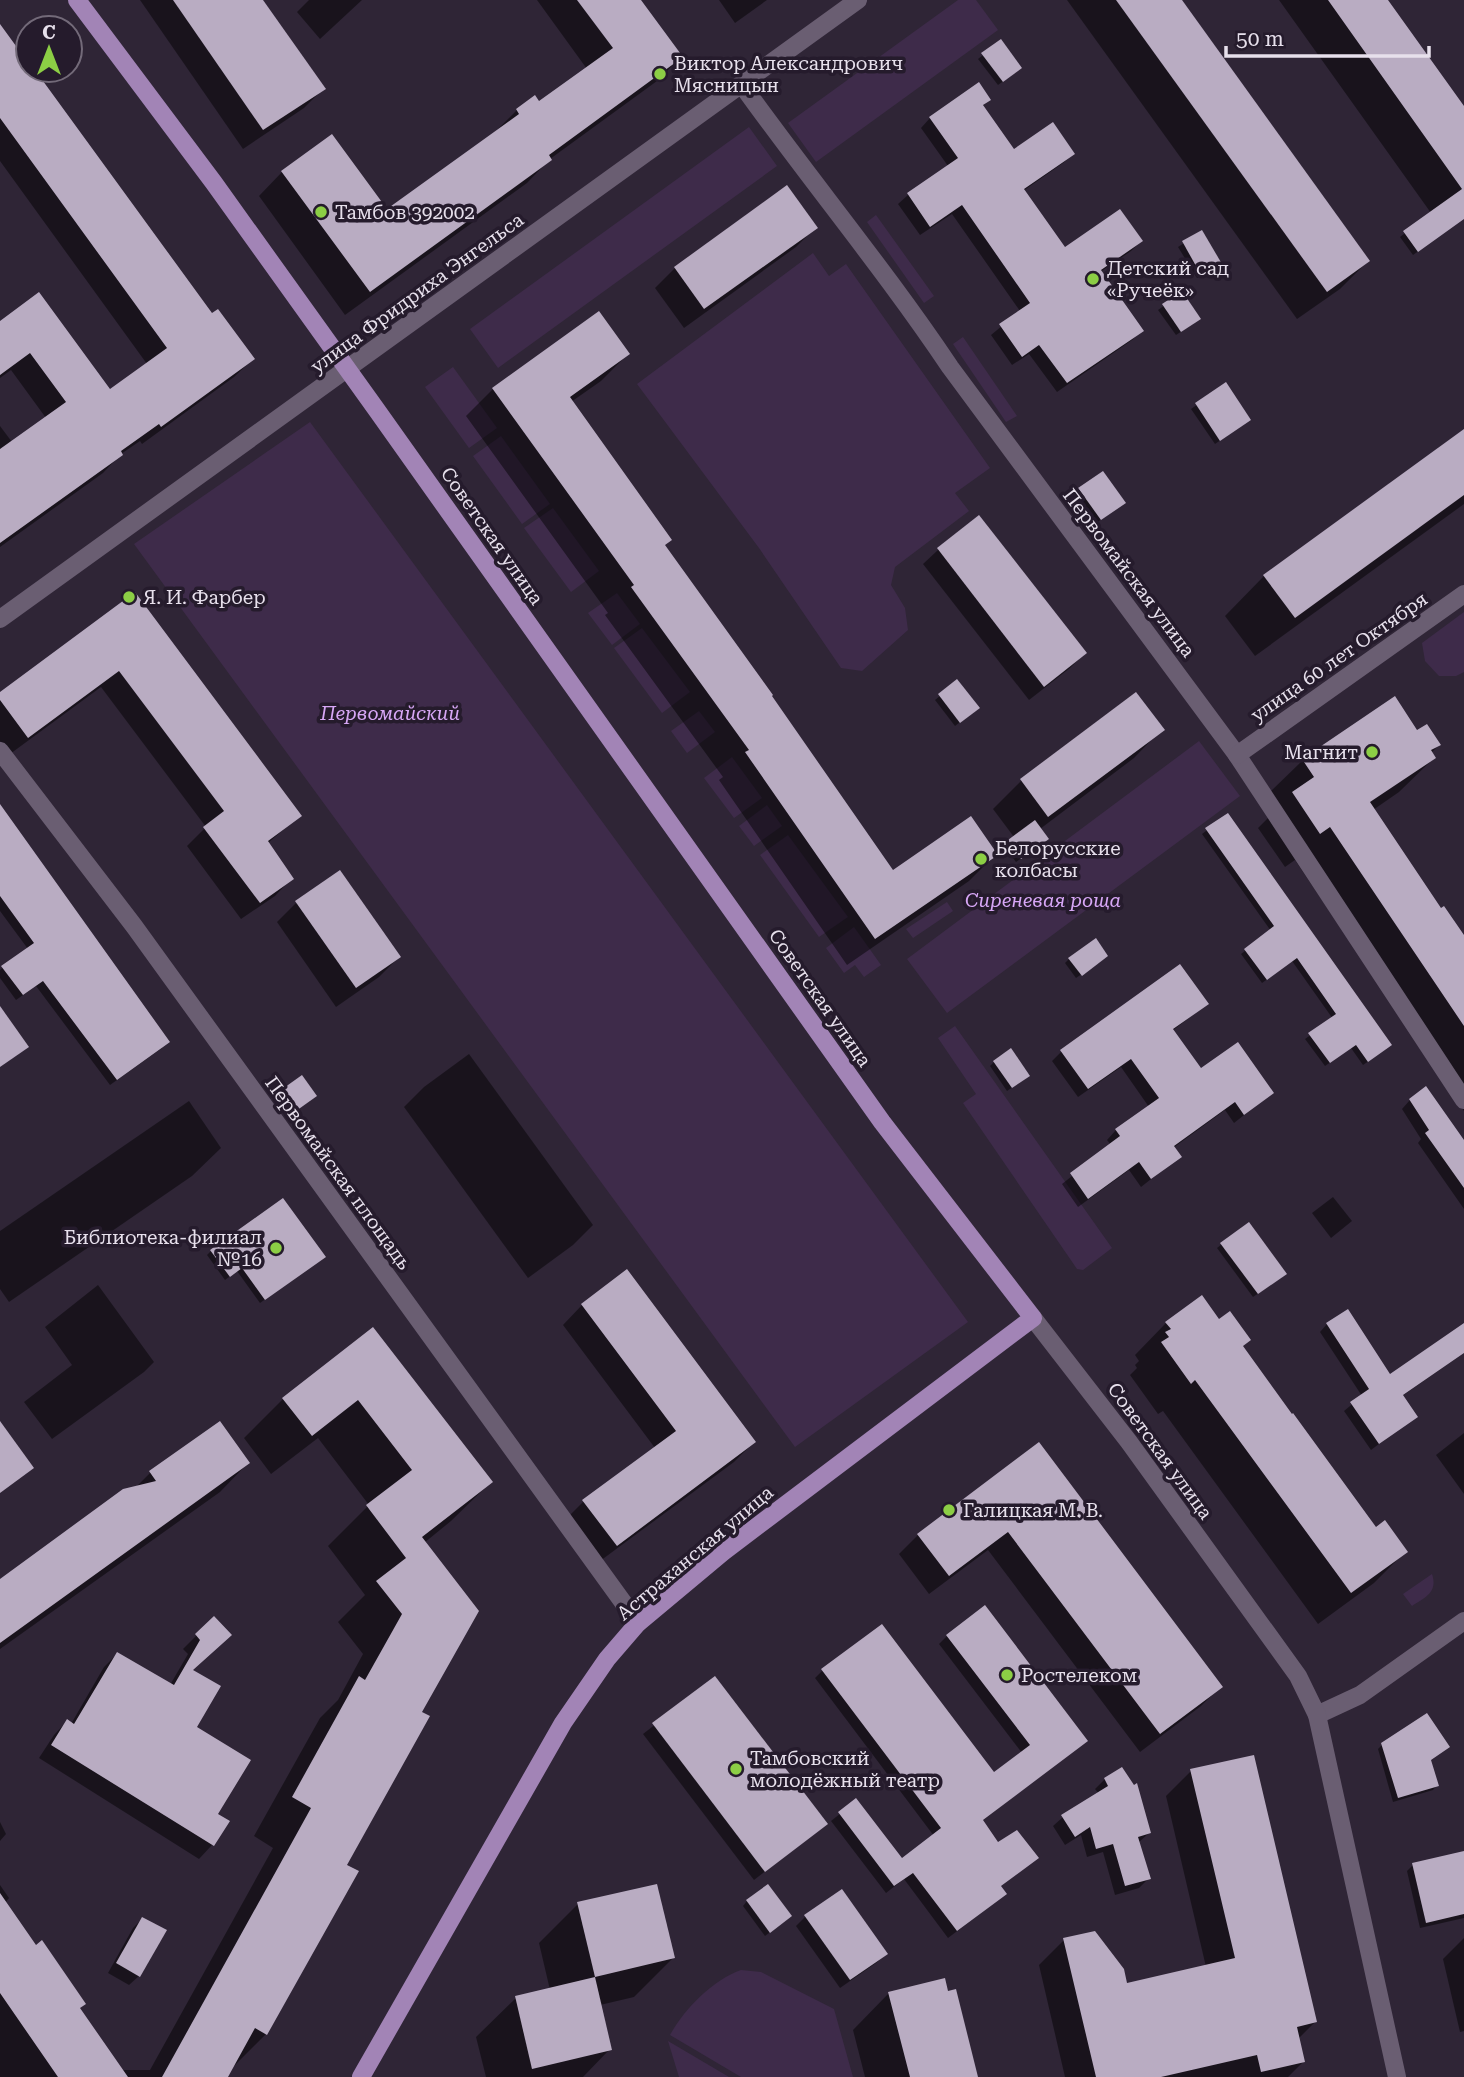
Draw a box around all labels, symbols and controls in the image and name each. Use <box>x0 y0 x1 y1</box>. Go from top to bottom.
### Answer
north arrow <box>14 14 84 84</box>
scale bar <box>1226 14 1429 58</box>
text: С <box>42 21 56 44</box>
text: 50 m <box>1236 27 1284 51</box>
place label: Виктор Александрович Мясницын <box>674 52 903 97</box>
marker: Виктор Александрович Мясницын <box>652 66 668 82</box>
place label: Тамбов 392002 <box>335 201 475 224</box>
marker: Тамбов 392002 <box>313 204 329 220</box>
street label: улица Фридриха Энгельса <box>306 208 528 378</box>
place label: Детский сад «Ручеёк» <box>1107 257 1229 302</box>
marker: Детский сад «Ручеёк» <box>1085 271 1101 287</box>
street label: Советская улица <box>436 463 549 610</box>
street label: Первомайская улица <box>1058 484 1200 662</box>
place label: Я. И. Фарбер <box>143 586 266 609</box>
street label: улица 60 лет Октября <box>1246 587 1432 727</box>
marker: Я. И. Фарбер <box>121 589 137 605</box>
park label: Первомайский <box>319 702 460 725</box>
place label: Магнит <box>1284 741 1358 764</box>
marker: Магнит <box>1364 744 1380 760</box>
place label: Белорусские колбасы <box>995 837 1121 882</box>
marker: Белорусские колбасы <box>973 851 989 867</box>
park label: Сиреневая роща <box>965 889 1121 912</box>
street label: Советская улица <box>764 925 877 1072</box>
street label: Первомайская площадь <box>260 1072 416 1274</box>
place label: Библиотека-филиал №16 <box>64 1226 262 1271</box>
marker: Библиотека-филиал №16 <box>268 1240 284 1256</box>
street label: Советская улица <box>1103 1378 1218 1524</box>
street label: Астраханская улица <box>612 1480 778 1625</box>
place label: Галицкая М. В. <box>963 1499 1103 1522</box>
marker: Галицкая М. В. <box>941 1502 957 1518</box>
place label: Ростелеком <box>1021 1664 1137 1687</box>
marker: Ростелеком <box>999 1667 1015 1683</box>
place label: Тамбовский молодёжный театр <box>750 1747 940 1792</box>
marker: Тамбовский молодёжный театр <box>728 1761 744 1777</box>

